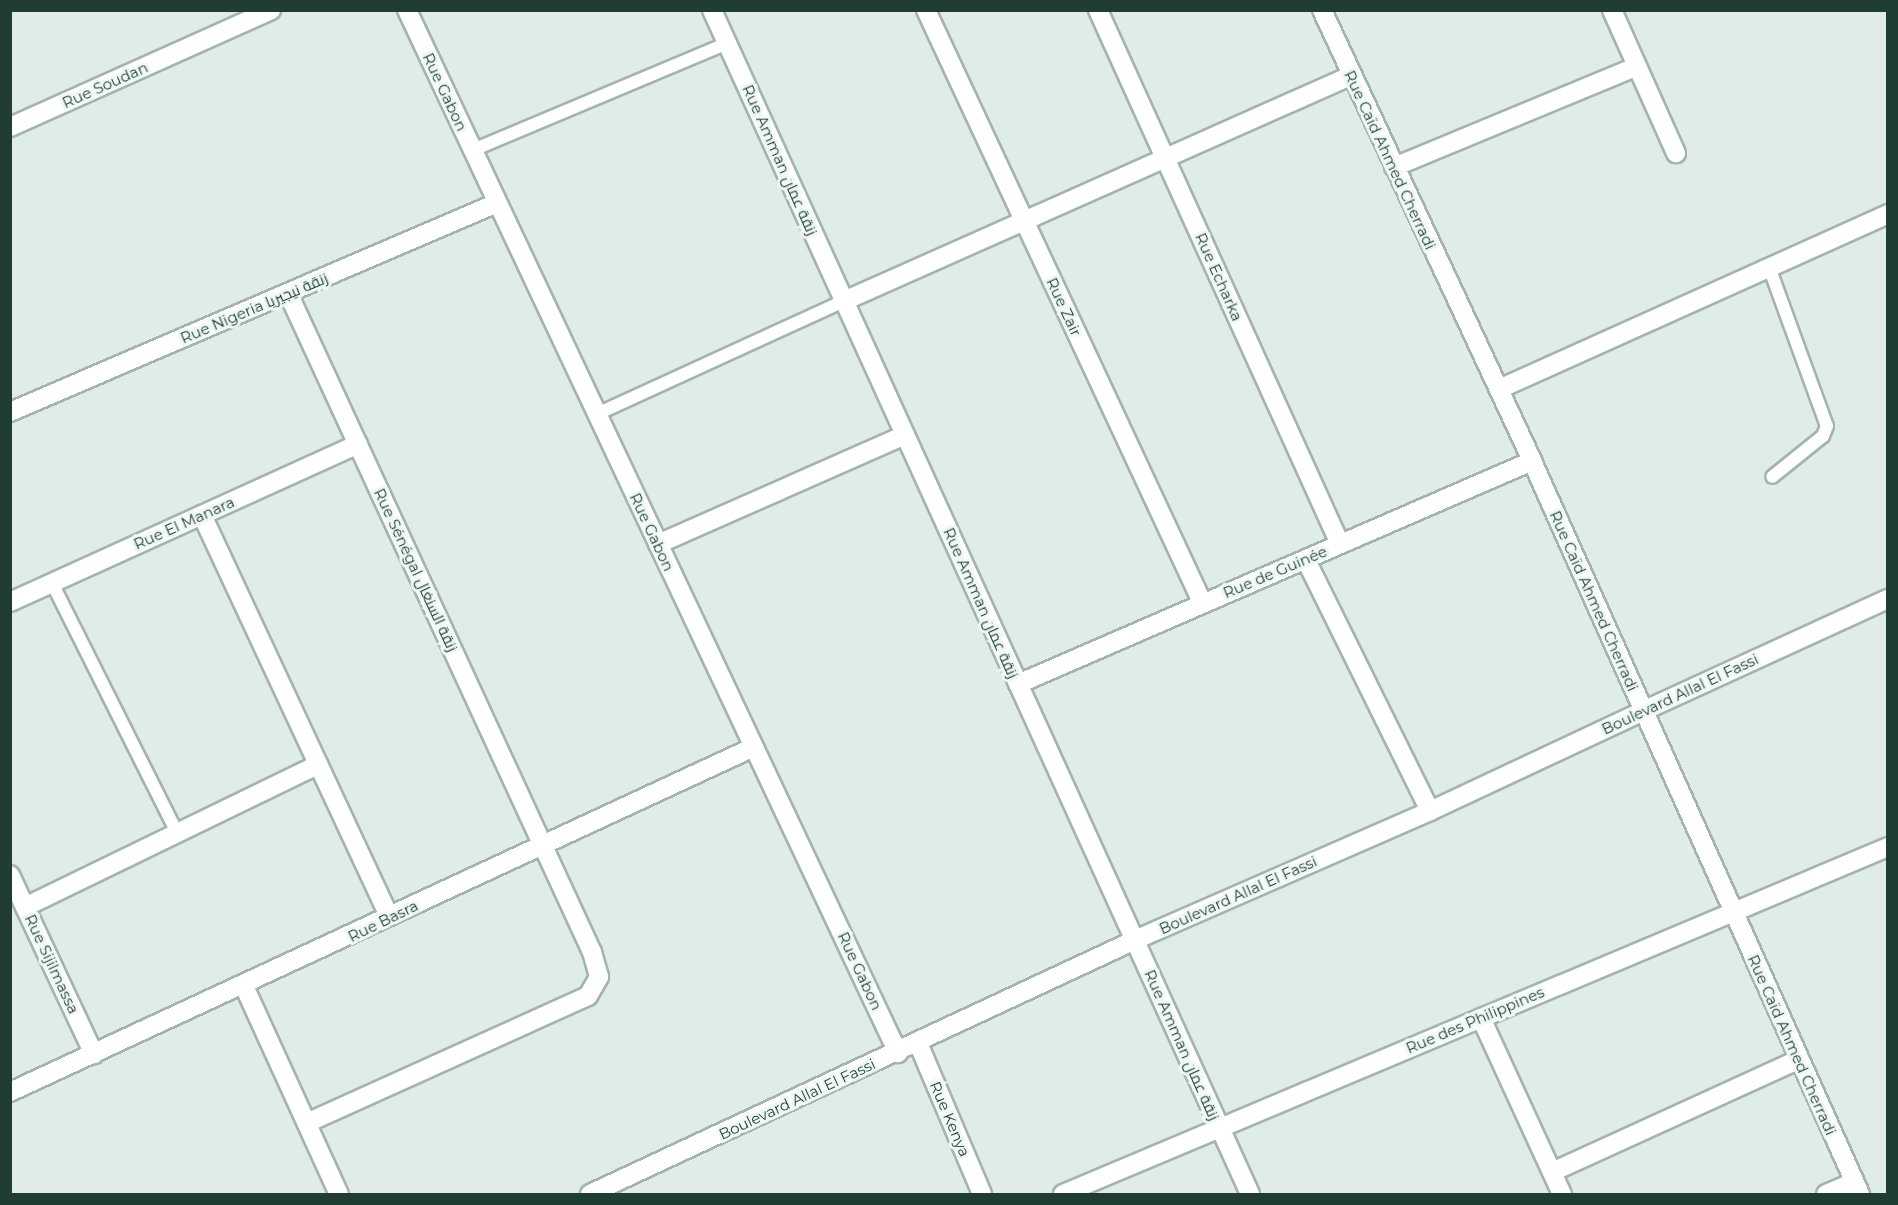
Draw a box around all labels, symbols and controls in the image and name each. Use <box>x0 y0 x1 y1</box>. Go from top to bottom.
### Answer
street label: Rue Gabon <box>419 50 471 134</box>
street label: Rue Soudan <box>59 58 151 112</box>
street label: Rue Caïd Ahmed Cherradi <box>1341 68 1439 252</box>
street label: Rue Amman زنقة عمان <box>739 82 821 238</box>
street label: Rue Echarka <box>1192 230 1246 324</box>
street label: Rue Nigeria زنقة نيجيريا <box>178 269 330 347</box>
street label: Rue Zair <box>1043 275 1085 339</box>
street label: Rue Sénégal زنقة السنغال <box>370 486 462 654</box>
street label: Rue Gabon <box>626 490 678 574</box>
street label: Rue El Manara <box>131 493 237 553</box>
street label: Rue Caïd Ahmed Cherradi <box>1546 508 1642 694</box>
street label: Rue Amman زنقة عمان <box>940 525 1022 681</box>
street label: Rue de Guinée <box>1220 542 1330 602</box>
street label: Boulevard Allal El Fassi <box>1599 650 1761 738</box>
street label: Boulevard Allal El Fassi <box>1156 852 1320 938</box>
street label: Rue Basra <box>345 896 421 946</box>
street label: Rue Sijilmassa <box>21 911 83 1017</box>
street label: Rue Gabon <box>834 929 886 1013</box>
street label: Rue Caïd Ahmed Cherradi <box>1744 952 1840 1138</box>
street label: Rue Amman زنقة عمان <box>1141 967 1223 1123</box>
street label: Rue des Philippines <box>1403 983 1547 1057</box>
street label: Boulevard Allal El Fassi <box>716 1055 878 1143</box>
street label: Rue Kenya <box>926 1079 974 1159</box>

